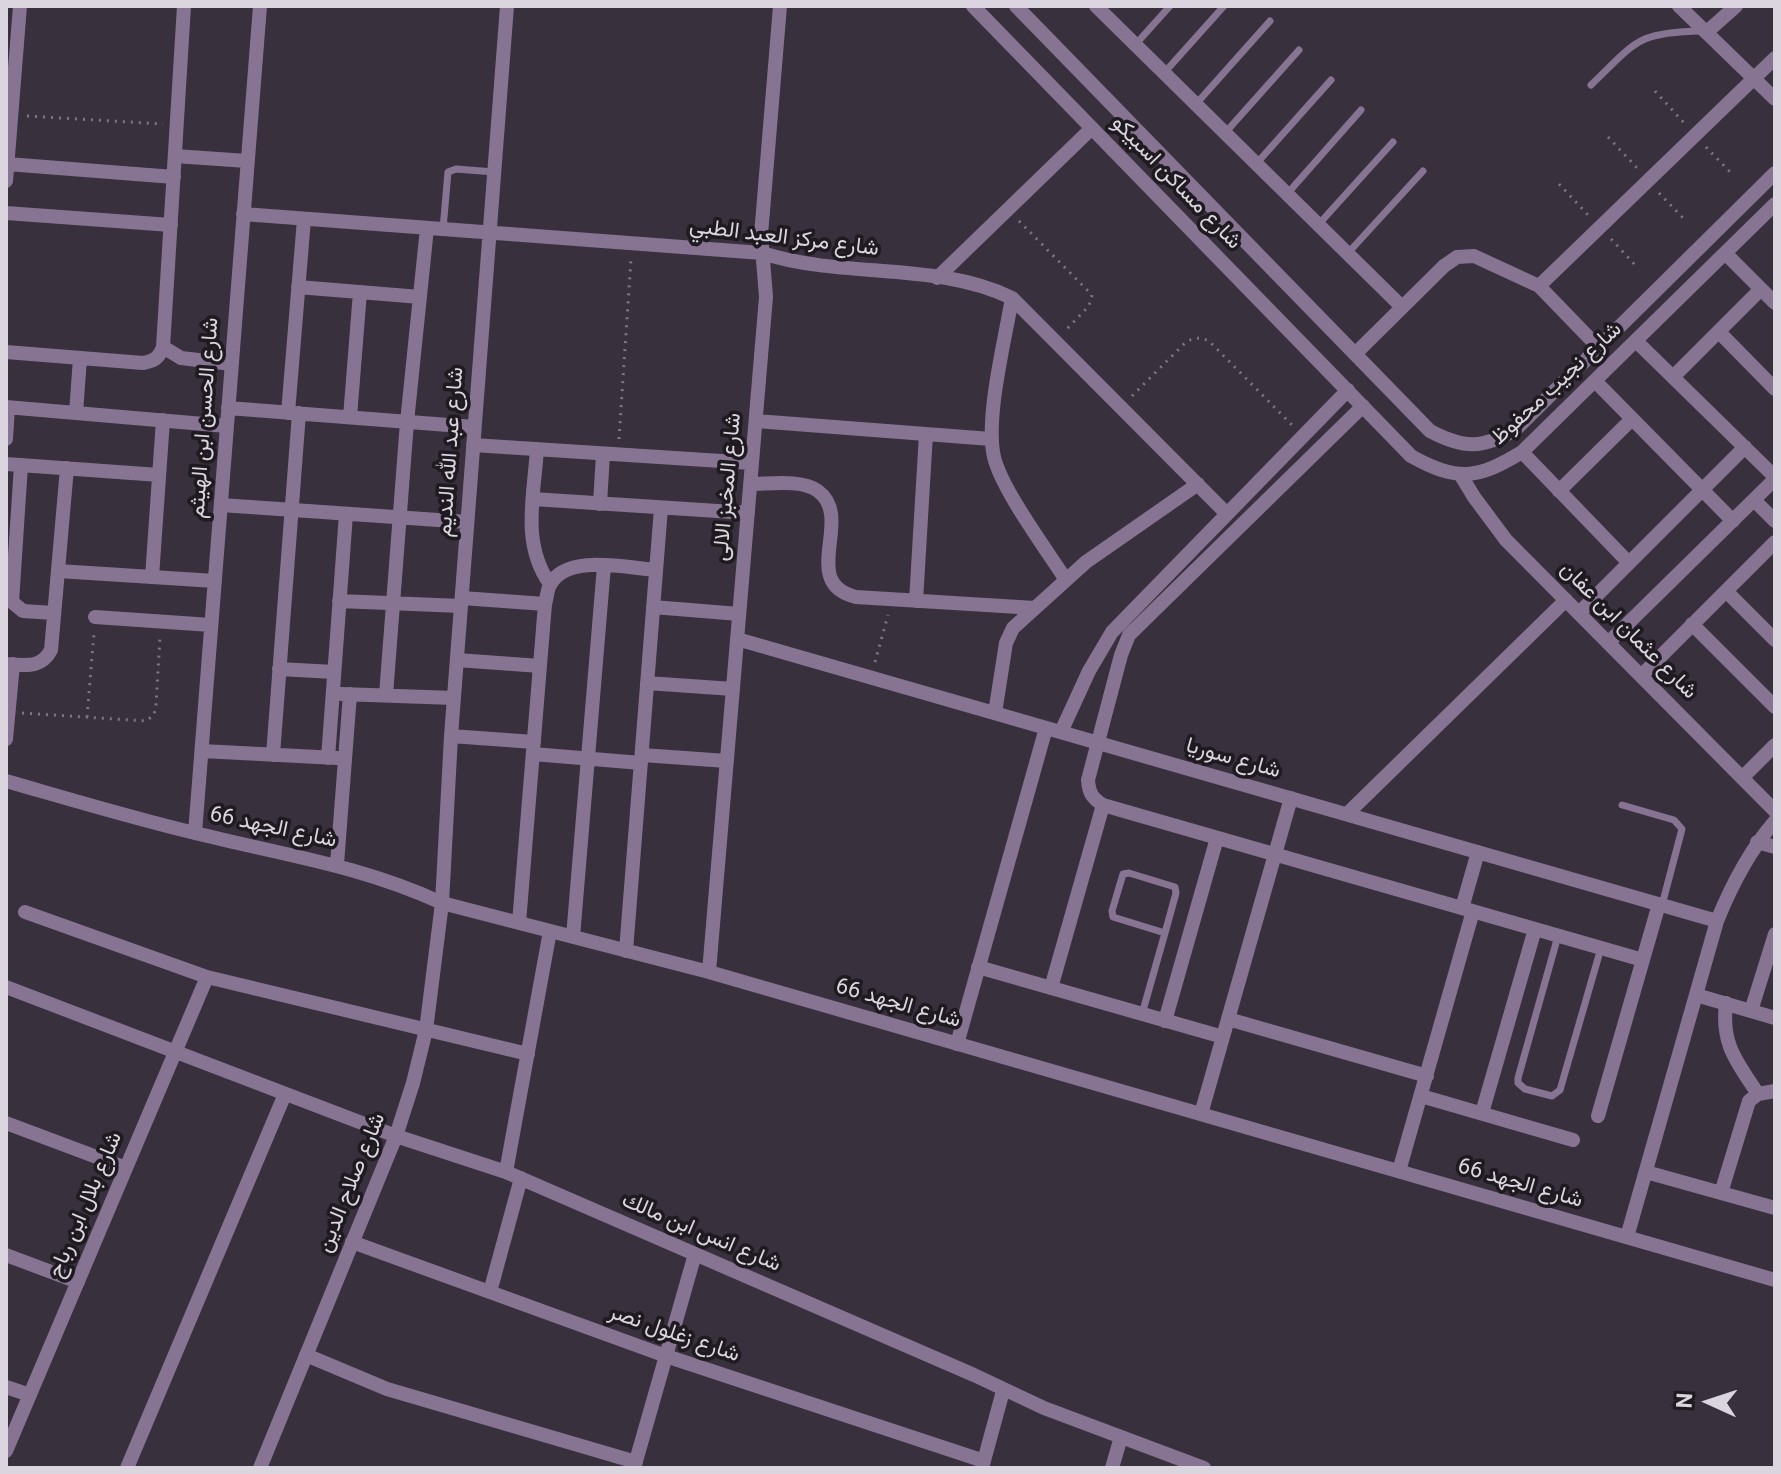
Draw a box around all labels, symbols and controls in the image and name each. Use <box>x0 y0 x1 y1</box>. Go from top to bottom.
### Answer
street label: شارع مساكن اسبيكو <box>1105 111 1247 255</box>
street label: شارع مركز العبد الطبي <box>688 213 880 263</box>
street label: شارع الحسن ابن الهيثم <box>185 317 225 519</box>
street label: شارع نجيب محفوظ <box>1486 317 1628 451</box>
street label: شارع عبد الله النديم <box>432 366 470 538</box>
street label: شارع المخبز الالى <box>708 412 748 562</box>
street label: شارع عثمان ابن عفان <box>1554 557 1702 705</box>
street label: شارع سوريا <box>1183 733 1283 785</box>
street label: شارع الجهد 66 <box>207 802 339 854</box>
street label: شارع الجهد 66 <box>832 974 964 1034</box>
street label: شارع صلاح الدين <box>312 1109 392 1257</box>
street label: شارع بلال ابن رباح <box>43 1128 129 1282</box>
street label: شارع الجهد 66 <box>1454 1154 1586 1214</box>
street label: شارع انس ابن مالك <box>617 1188 785 1278</box>
street label: شارع زغلول نصر <box>605 1299 743 1369</box>
north arrow <box>1669 1362 1749 1442</box>
text: N <box>1672 1392 1697 1409</box>

